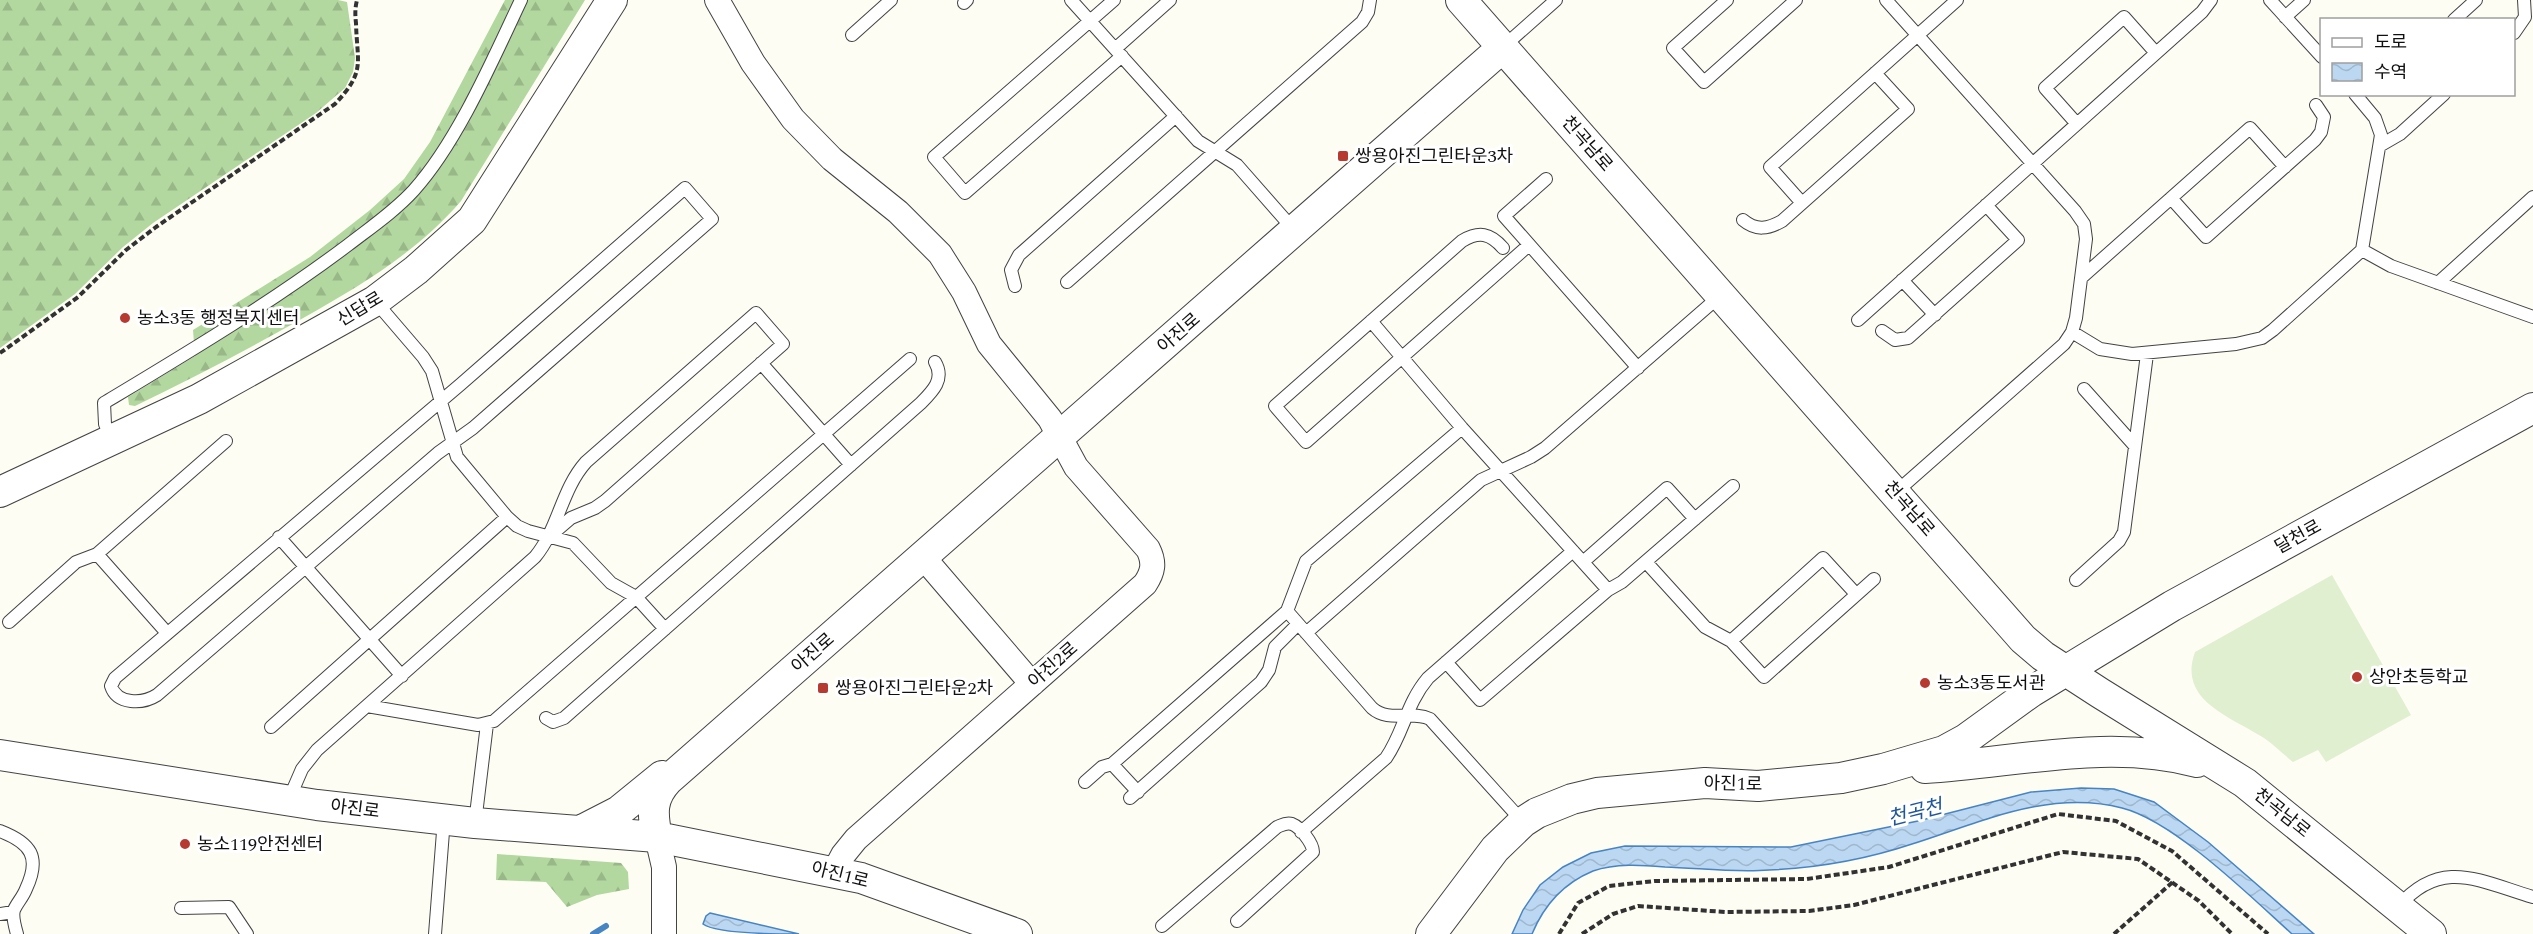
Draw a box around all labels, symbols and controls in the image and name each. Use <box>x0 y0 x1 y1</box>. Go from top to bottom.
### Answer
legend <box>2320 18 2515 96</box>
text: 도로 <box>2374 29 2407 56</box>
text: 수역 <box>2374 59 2407 86</box>
street label: 천곡남로 <box>1555 110 1619 178</box>
place label: 쌍용아진그린타운3차 <box>1355 143 1513 170</box>
marker: 쌍용아진그린타운3차 <box>1336 149 1350 163</box>
street label: 신답로 <box>332 285 388 333</box>
place label: 농소3동 행정복지센터 <box>137 305 300 332</box>
street label: 아진로 <box>1151 307 1207 359</box>
marker: 농소3동 행정복지센터 <box>118 311 132 325</box>
street label: 천곡남로 <box>1877 475 1941 543</box>
street label: 달천로 <box>2270 513 2326 561</box>
street label: 아진로 <box>785 627 841 679</box>
street label: 아진2로 <box>1022 636 1084 694</box>
place label: 상안초등학교 <box>2369 664 2468 691</box>
place label: 농소3동도서관 <box>1937 670 2046 697</box>
marker: 상안초등학교 <box>2350 670 2364 684</box>
place label: 쌍용아진그린타운2차 <box>835 675 993 702</box>
marker: 농소3동도서관 <box>1918 676 1932 690</box>
marker: 쌍용아진그린타운2차 <box>816 681 830 695</box>
street label: 아진1로 <box>1703 770 1763 798</box>
street label: 천곡남로 <box>2248 782 2316 844</box>
water label: 천곡천 <box>1885 791 1948 834</box>
street label: 아진로 <box>329 793 381 825</box>
place label: 농소119안전센터 <box>197 831 323 858</box>
marker: 농소119안전센터 <box>178 837 192 851</box>
street label: 아진1로 <box>808 855 872 895</box>

